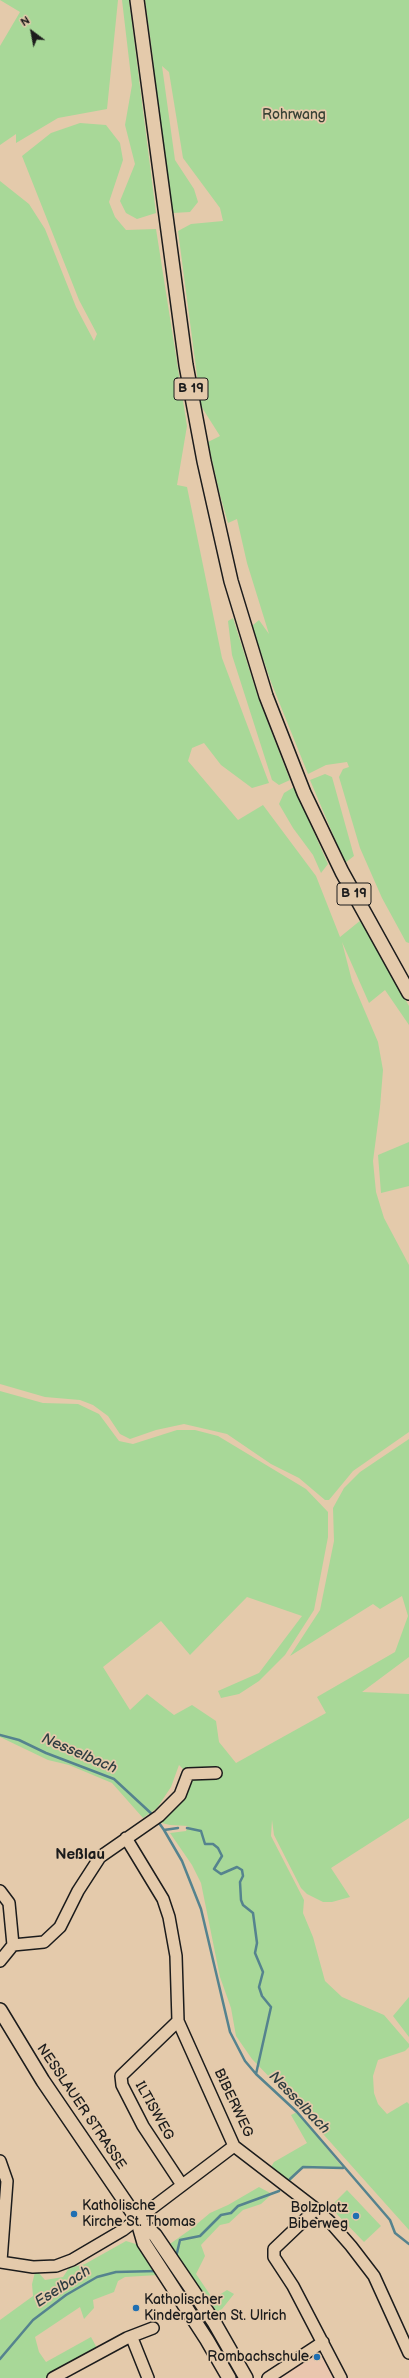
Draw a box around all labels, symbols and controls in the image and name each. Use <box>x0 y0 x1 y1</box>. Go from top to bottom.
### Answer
north arrow <box>12 12 52 52</box>
text: N <box>18 14 32 29</box>
park label: Rohrwang <box>262 107 326 123</box>
road number: B 19 <box>174 378 208 400</box>
road number: B 19 <box>337 883 371 905</box>
water label: Nesselbach <box>39 1730 119 1778</box>
district label: Neßlau <box>55 1846 105 1864</box>
street label: NESSLAUER STRASSE <box>33 2041 129 2173</box>
street label: BIBERWEG <box>210 2066 256 2140</box>
water label: Nesselbach <box>265 2068 333 2138</box>
street label: ILTISWEG <box>131 2079 177 2143</box>
place label: Katholische Kirche St. Thomas <box>82 2198 196 2230</box>
place label: Bolzplatz Biberweg <box>288 2200 348 2232</box>
marker: Katholische Kirche St. Thomas <box>69 2209 79 2219</box>
marker: Bolzplatz Biberweg <box>351 2211 361 2221</box>
water label: Eselbach <box>32 2262 94 2312</box>
place label: Katholischer Kindergarten St. Ulrich <box>144 2292 287 2324</box>
marker: Katholischer Kindergarten St. Ulrich <box>131 2303 141 2313</box>
place label: Rombachschule <box>207 2349 309 2365</box>
marker: Rombachschule <box>312 2352 322 2362</box>

